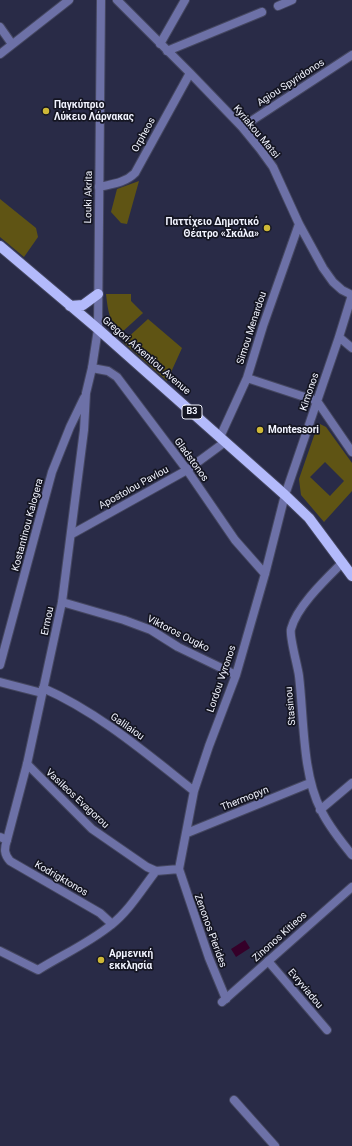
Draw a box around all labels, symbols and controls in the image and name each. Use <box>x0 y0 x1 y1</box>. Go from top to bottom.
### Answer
street label: Agiou Spyridonos <box>255 57 327 109</box>
place label: Παγκύπριο Λύκειο Λάρνακας <box>54 99 134 122</box>
street label: Kyriakou Matsi <box>230 103 282 161</box>
marker: Παγκύπριο Λύκειο Λάρνακας <box>41 106 51 116</box>
street label: Orpheos <box>130 116 158 154</box>
street label: Louki Akrita <box>83 171 95 223</box>
place label: Παττίχειο Δημοτικό Θέατρο «Σκάλα» <box>165 216 259 240</box>
marker: Παττίχειο Δημοτικό Θέατρο «Σκάλα» <box>262 223 272 233</box>
street label: Simou Menardou <box>235 290 269 366</box>
street label: Gregori Afxentiou Avenue <box>99 314 193 398</box>
street label: Kimonos <box>298 371 322 413</box>
road number: B3 <box>182 405 202 419</box>
place label: Montessori <box>268 424 319 436</box>
marker: Montessori <box>255 425 265 435</box>
street label: Gladstonos <box>171 436 211 484</box>
street label: Apostolou Pavlou <box>97 464 171 512</box>
street label: Kostantinou Kalogera <box>10 477 46 573</box>
street label: Ermou <box>39 606 57 636</box>
street label: Viktoros Ougko <box>145 613 211 655</box>
street label: Lordou Vyronos <box>205 644 239 714</box>
street label: Stasinou <box>283 686 299 726</box>
street label: Galilaiou <box>108 711 146 743</box>
street label: Vasileos Evagorou <box>43 767 111 831</box>
street label: Thermopyn <box>219 784 271 814</box>
street label: Kodrigktonos <box>32 859 90 899</box>
street label: Zenonos Pierides <box>191 893 229 969</box>
street label: Zinonos Kitieos <box>250 909 310 965</box>
place label: Αρμενική εκκλησία <box>109 948 153 972</box>
marker: Αρμενική εκκλησία <box>96 955 106 965</box>
street label: Evryviadou <box>285 967 325 1011</box>

